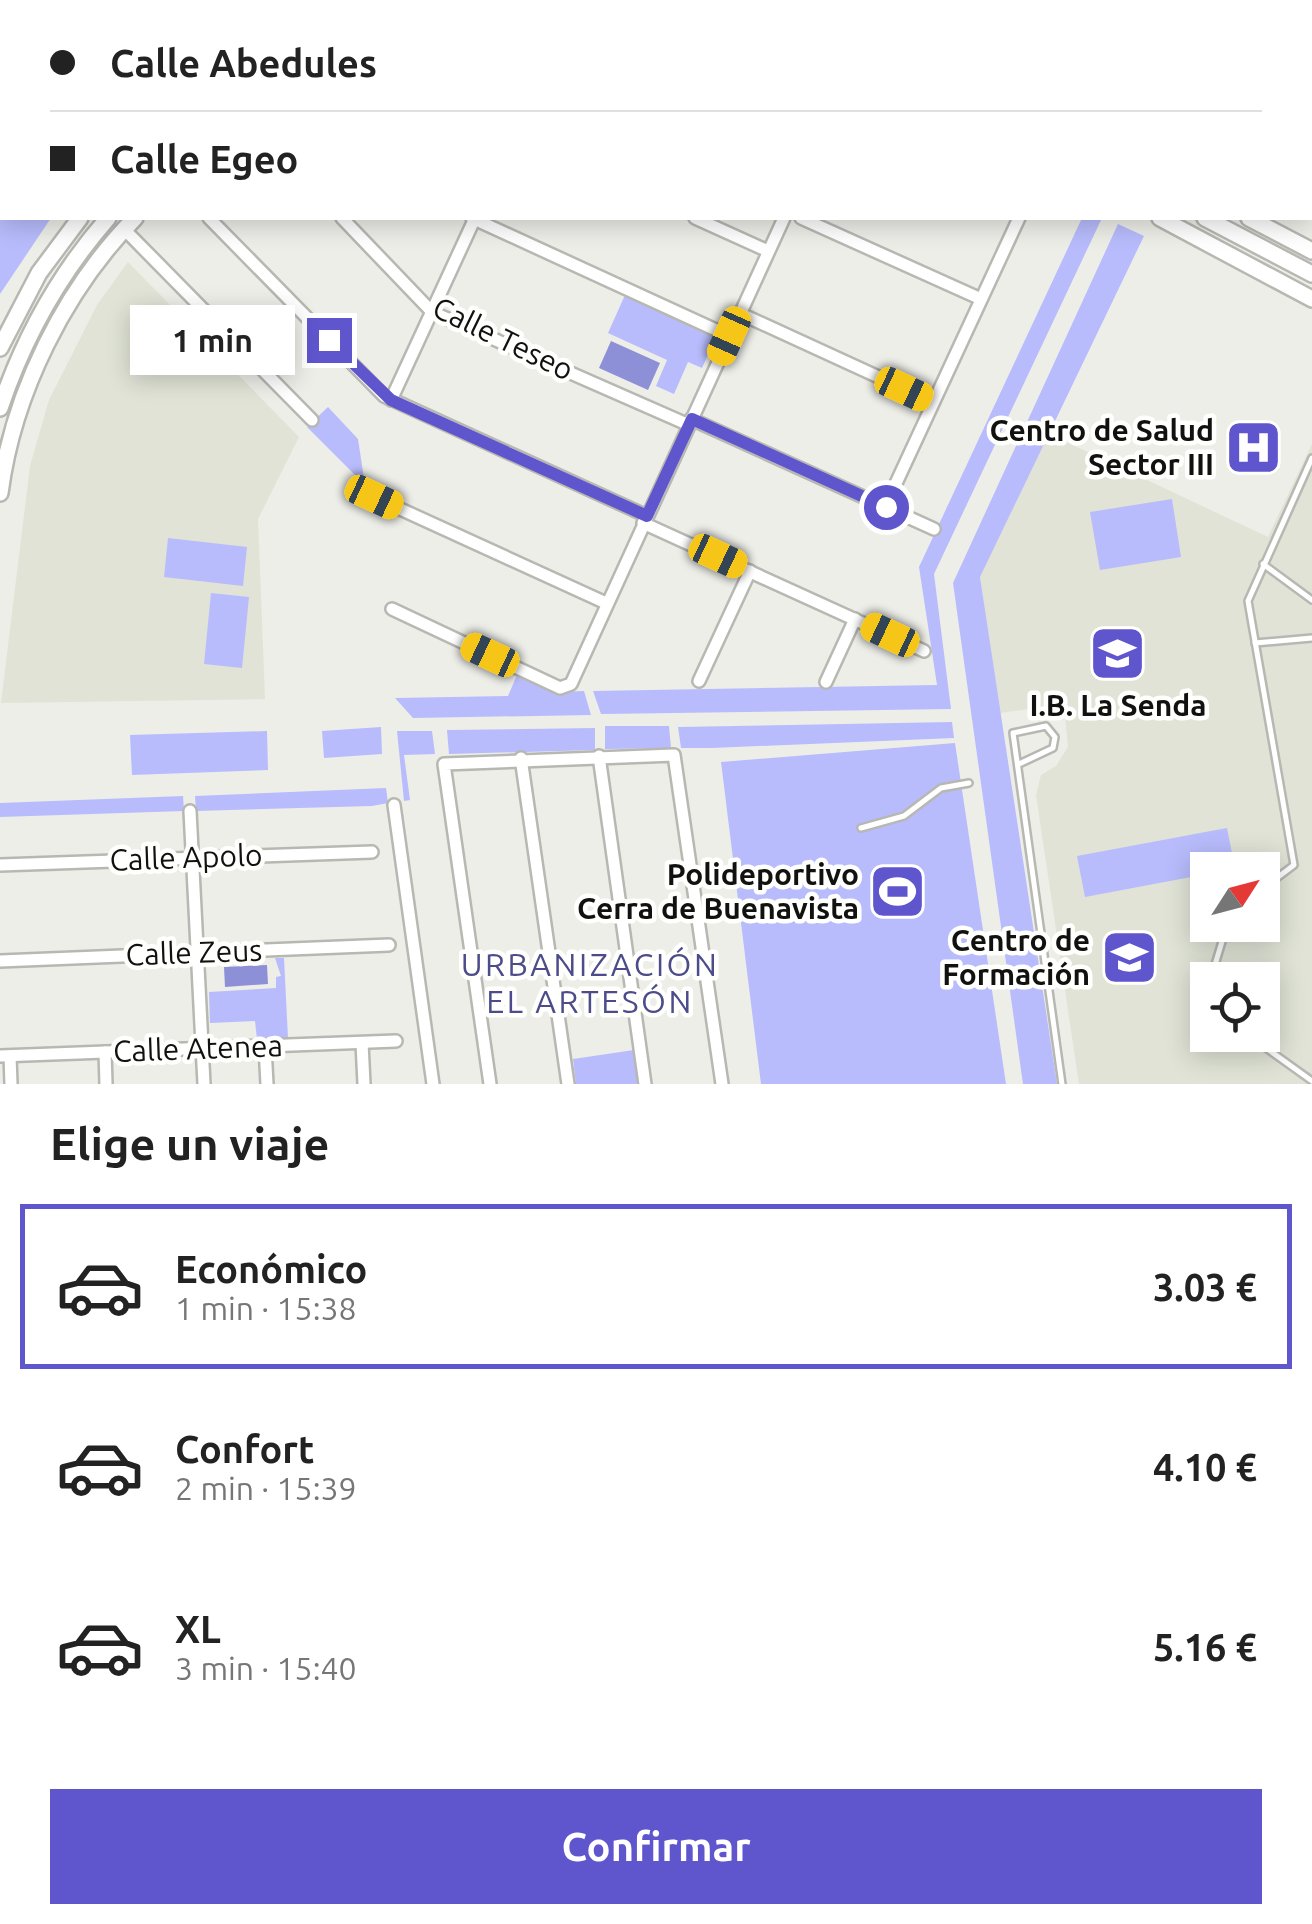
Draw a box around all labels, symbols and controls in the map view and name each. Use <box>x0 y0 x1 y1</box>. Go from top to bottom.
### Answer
text: Calle Abedules <box>110 42 377 84</box>
text: Calle Egeo <box>110 138 298 180</box>
street label: Calle Teseo <box>428 290 579 387</box>
car <box>703 302 755 370</box>
callout: 1 min <box>129 305 294 375</box>
route end <box>307 318 352 363</box>
text: 1 min <box>172 322 253 358</box>
car <box>870 363 938 415</box>
place label: Centro de Salud Sector III <box>990 413 1214 481</box>
hospital icon: Centro de Salud Sector III <box>1223 418 1283 478</box>
car <box>340 471 408 523</box>
route start <box>864 485 909 530</box>
car <box>684 530 752 582</box>
car <box>856 609 924 661</box>
school or university icon: I.B. La Senda <box>1088 624 1148 684</box>
car <box>456 629 524 681</box>
place label: I.B. La Senda <box>1029 688 1207 722</box>
street label: Calle Apolo <box>109 837 263 877</box>
north arrow <box>1190 852 1280 942</box>
map controls <box>1190 852 1280 1052</box>
place label: Polideportivo Cerra de Buenavista <box>577 857 859 925</box>
sports icon: Polideportivo Cerra de Buenavista <box>868 862 928 922</box>
place label: Centro de Formación <box>942 923 1090 991</box>
school or university icon: Centro de Formación <box>1099 928 1159 988</box>
street label: Calle Zeus <box>125 933 263 971</box>
district label: URBANIZACIÓN EL ARTESÓN <box>461 946 719 1019</box>
button: locate <box>1190 962 1280 1052</box>
street label: Calle Atenea <box>112 1028 283 1068</box>
text: Elige un viaje <box>50 1118 330 1169</box>
icon: car <box>55 1242 145 1332</box>
text: Económico <box>175 1248 367 1290</box>
text: 3.03 € <box>1153 1266 1257 1308</box>
text: 1 min · 15:38 <box>175 1290 357 1326</box>
icon: car <box>55 1422 145 1512</box>
text: Confort <box>175 1428 314 1470</box>
text: 4.10 € <box>1153 1446 1257 1488</box>
text: 2 min · 15:39 <box>175 1470 357 1506</box>
icon: car <box>55 1602 145 1692</box>
text: XL <box>175 1608 221 1650</box>
text: 5.16 € <box>1153 1626 1257 1668</box>
text: 3 min · 15:40 <box>175 1650 357 1686</box>
button: Confirmar <box>50 1789 1262 1904</box>

